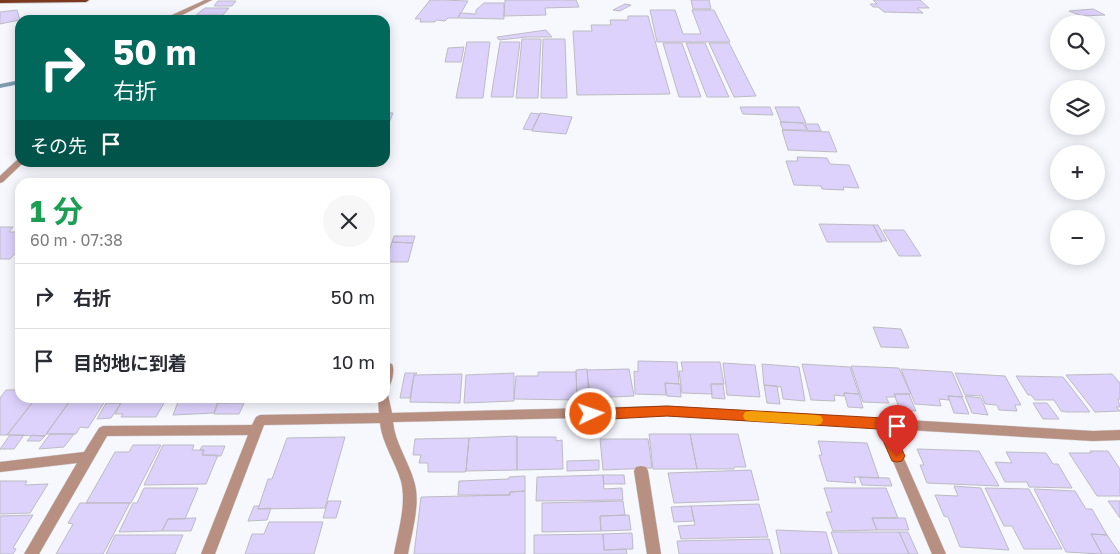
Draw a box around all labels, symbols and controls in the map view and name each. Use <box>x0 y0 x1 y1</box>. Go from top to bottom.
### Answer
map controls <box>1050 15 1105 265</box>
button: search <box>1050 15 1105 70</box>
text: 50 m <box>113 31 196 73</box>
icon: right <box>30 35 95 100</box>
text: 右折 <box>113 77 157 104</box>
button: layers <box>1050 80 1105 135</box>
icon: arrive <box>97 130 125 158</box>
text: その先 <box>30 134 87 157</box>
button: + <box>1050 145 1105 200</box>
text: 1 分 <box>30 193 83 229</box>
button: close <box>323 195 375 247</box>
button: − <box>1050 210 1105 265</box>
text: 60 m · 07:38 <box>30 230 123 250</box>
icon: right <box>30 282 58 310</box>
text: 50 m <box>331 285 375 308</box>
text: 右折 <box>73 286 111 309</box>
icon: arrive <box>30 347 58 375</box>
text: 10 m <box>332 350 375 373</box>
text: 目的地に到着 <box>73 351 187 374</box>
position arrow <box>564 387 616 439</box>
pin <box>876 405 918 456</box>
icon: arrive <box>883 412 911 440</box>

